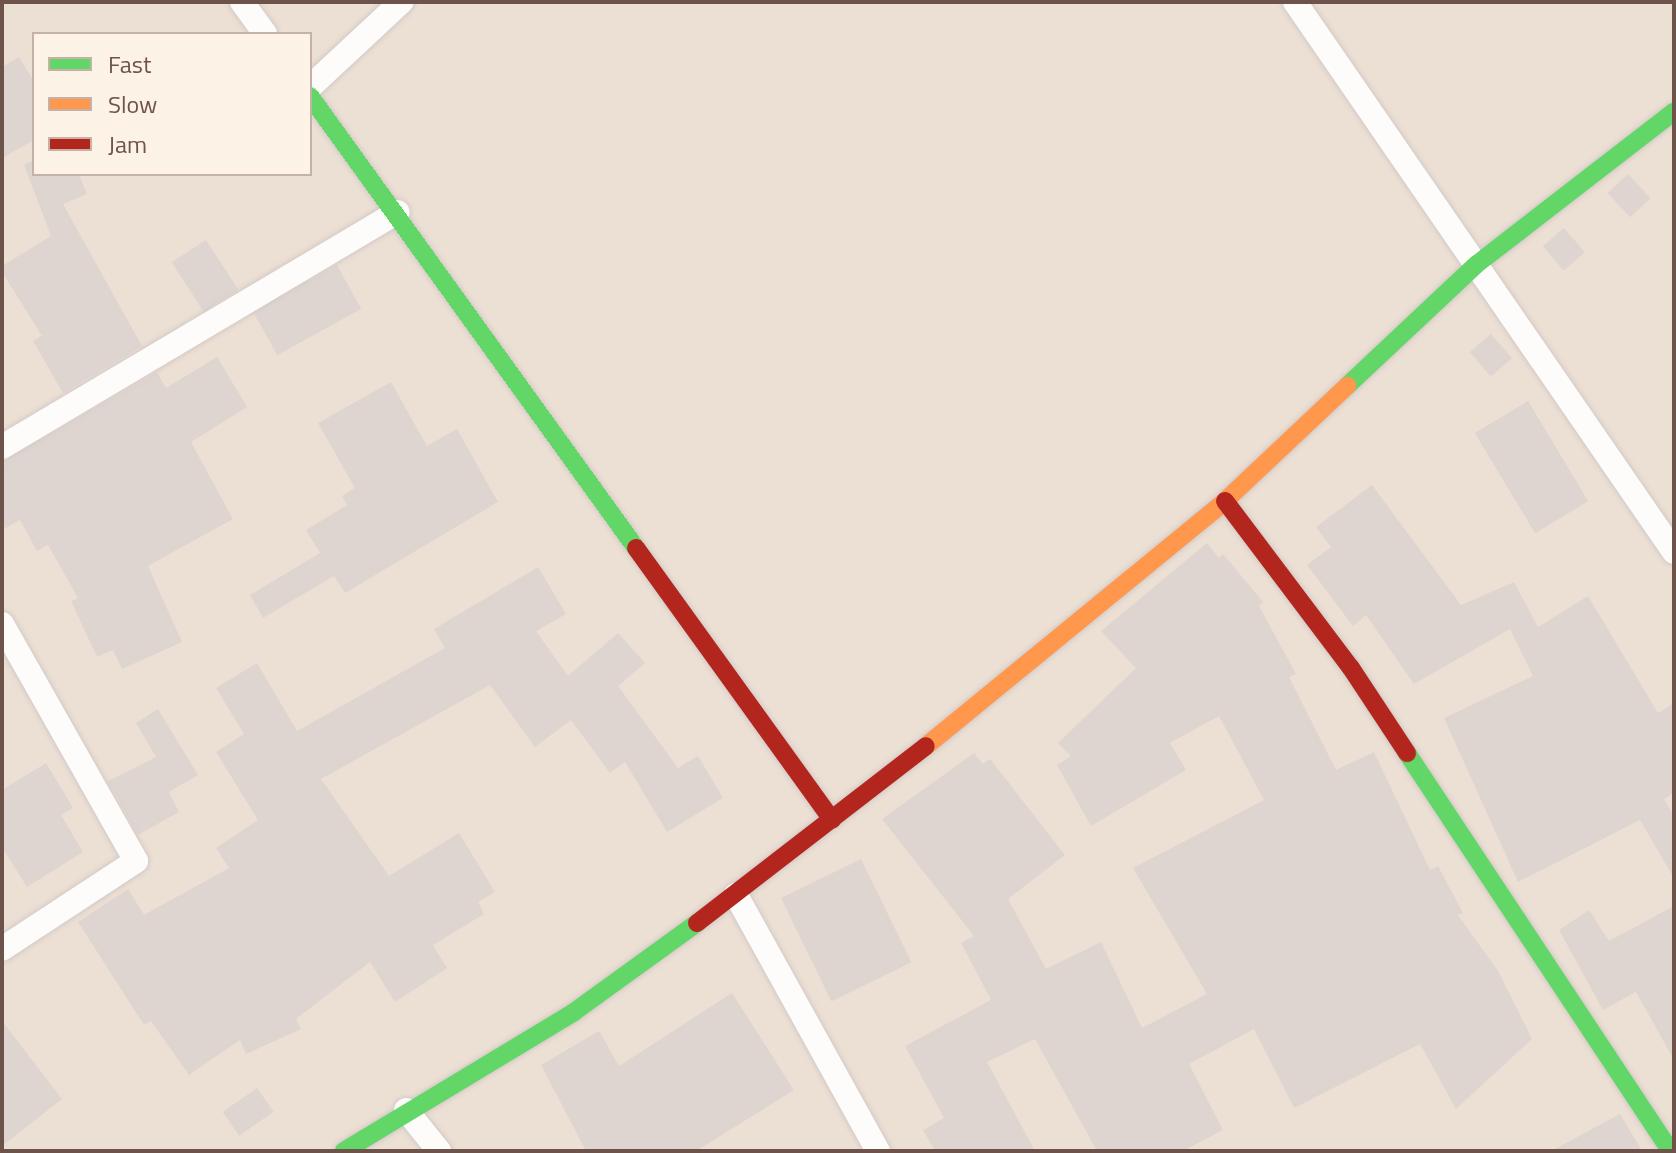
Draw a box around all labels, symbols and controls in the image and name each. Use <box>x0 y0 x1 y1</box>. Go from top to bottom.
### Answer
legend <box>32 32 312 176</box>
text: Fast <box>108 46 151 82</box>
text: Slow <box>108 86 157 122</box>
text: Jam <box>108 126 147 162</box>

